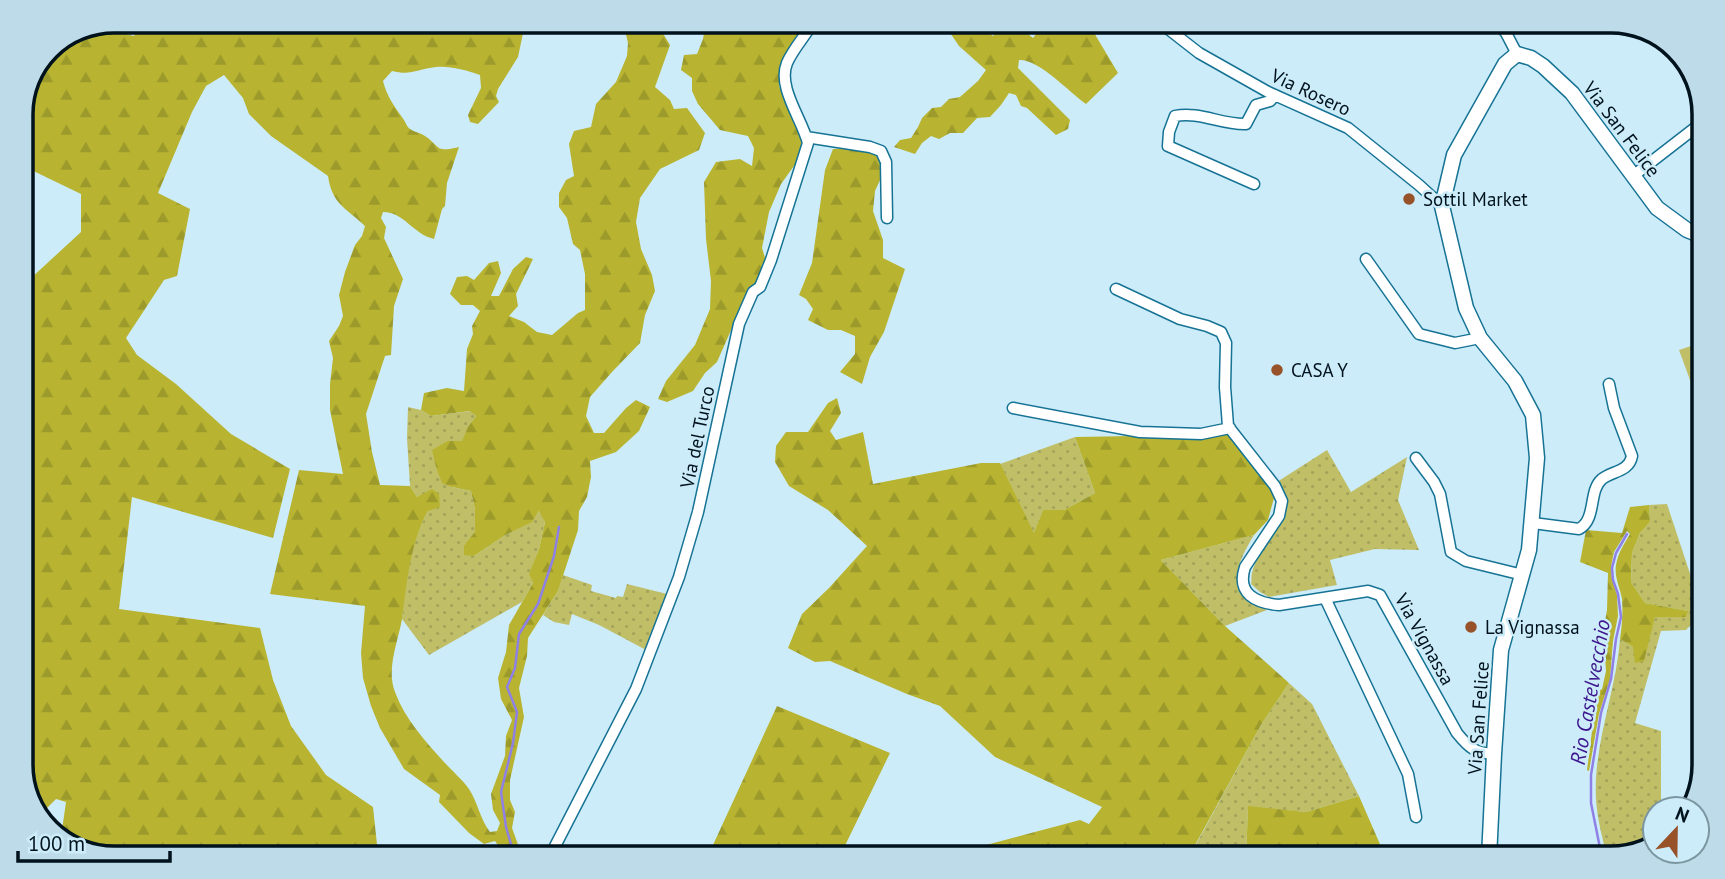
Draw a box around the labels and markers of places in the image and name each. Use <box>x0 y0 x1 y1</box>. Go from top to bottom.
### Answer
place label: Sottil Market <box>1423 187 1528 211</box>
marker: Sottil Market <box>1401 191 1417 207</box>
place label: CASA Y <box>1291 358 1348 382</box>
marker: CASA Y <box>1269 362 1285 378</box>
place label: La Vignassa <box>1485 615 1580 639</box>
marker: La Vignassa <box>1463 619 1479 635</box>

